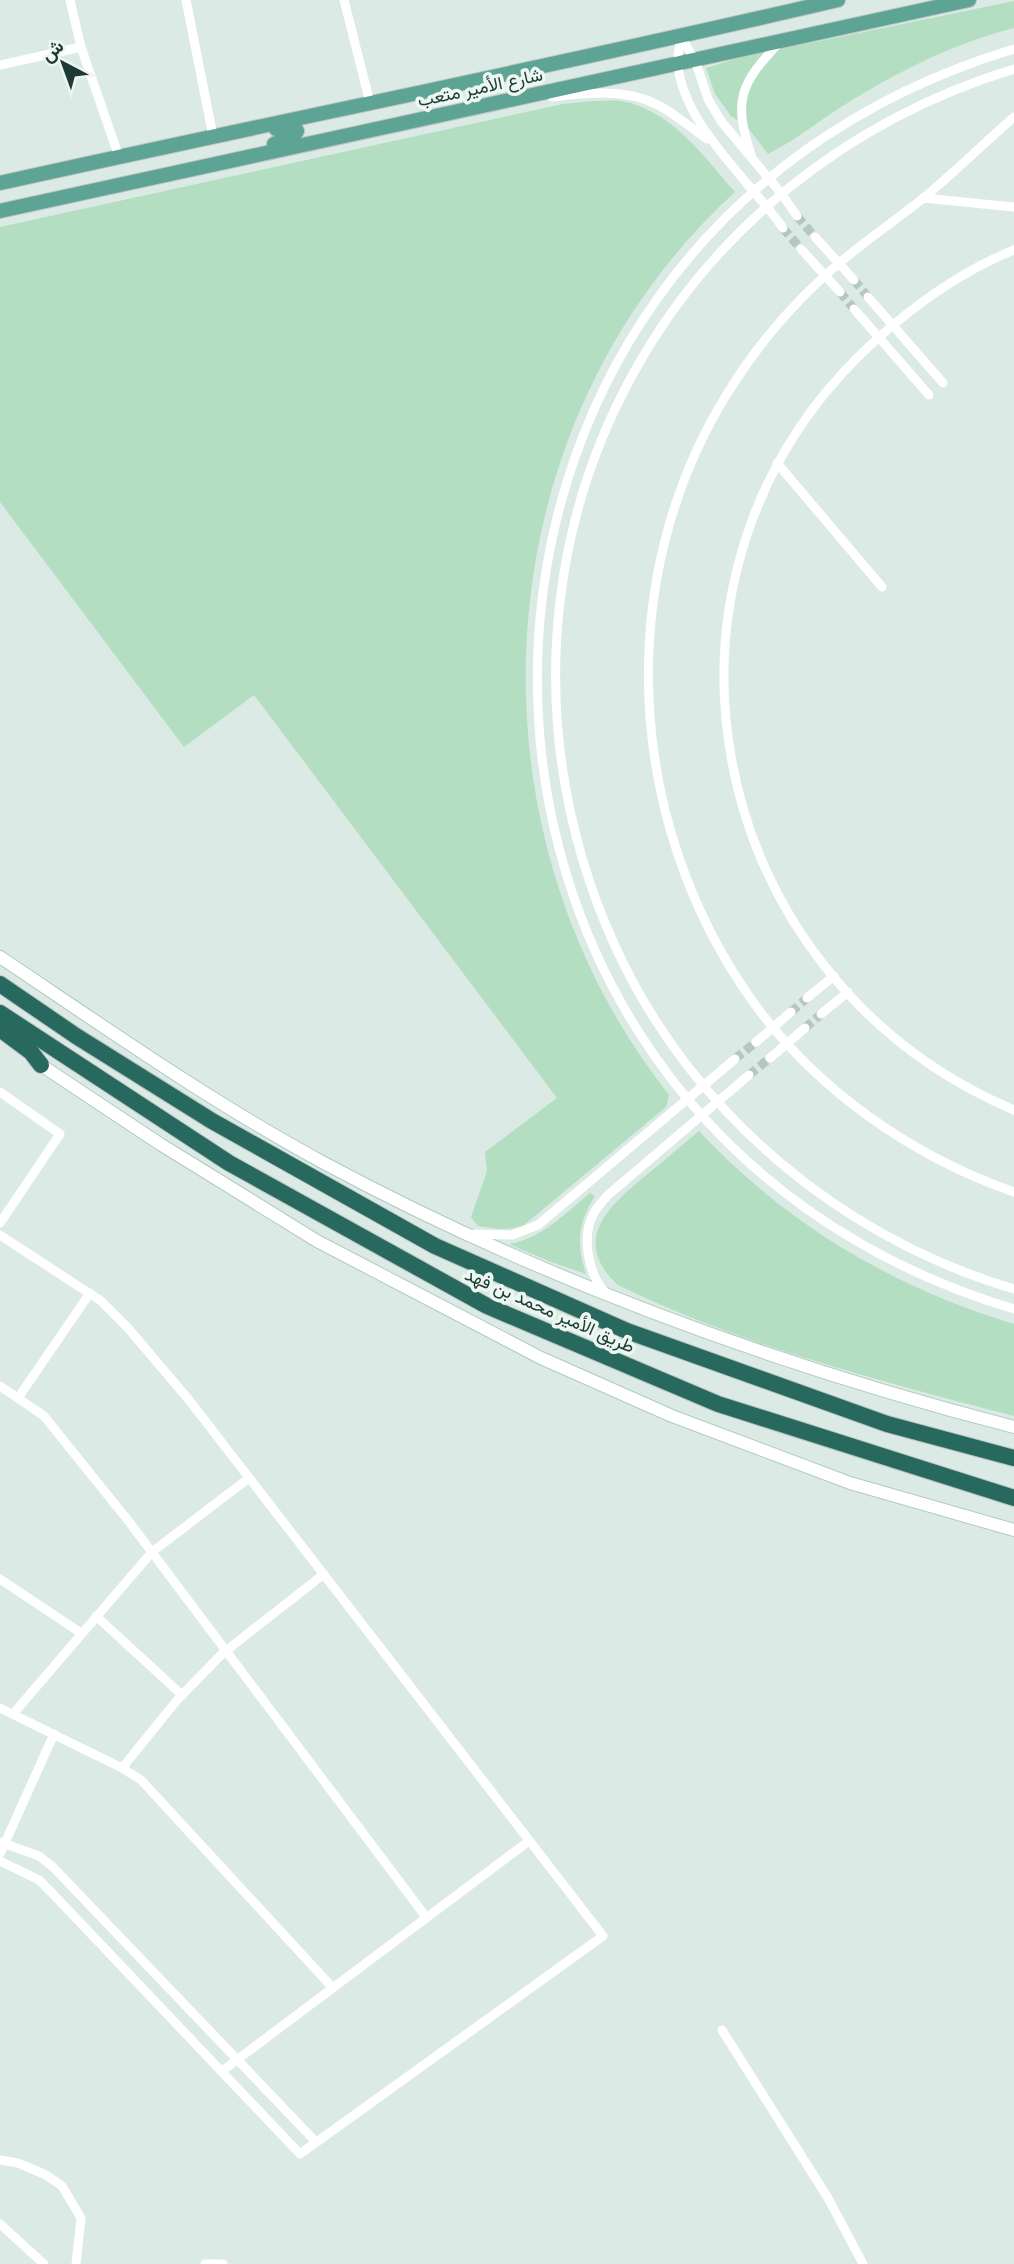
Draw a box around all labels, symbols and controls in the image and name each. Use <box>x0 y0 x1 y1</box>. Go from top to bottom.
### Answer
north arrow <box>28 28 98 98</box>
text: ش <box>36 34 68 67</box>
street label: شارع الأمير متعب <box>415 63 545 112</box>
street label: طريق الأمير محمد بن فهد <box>462 1263 638 1358</box>

